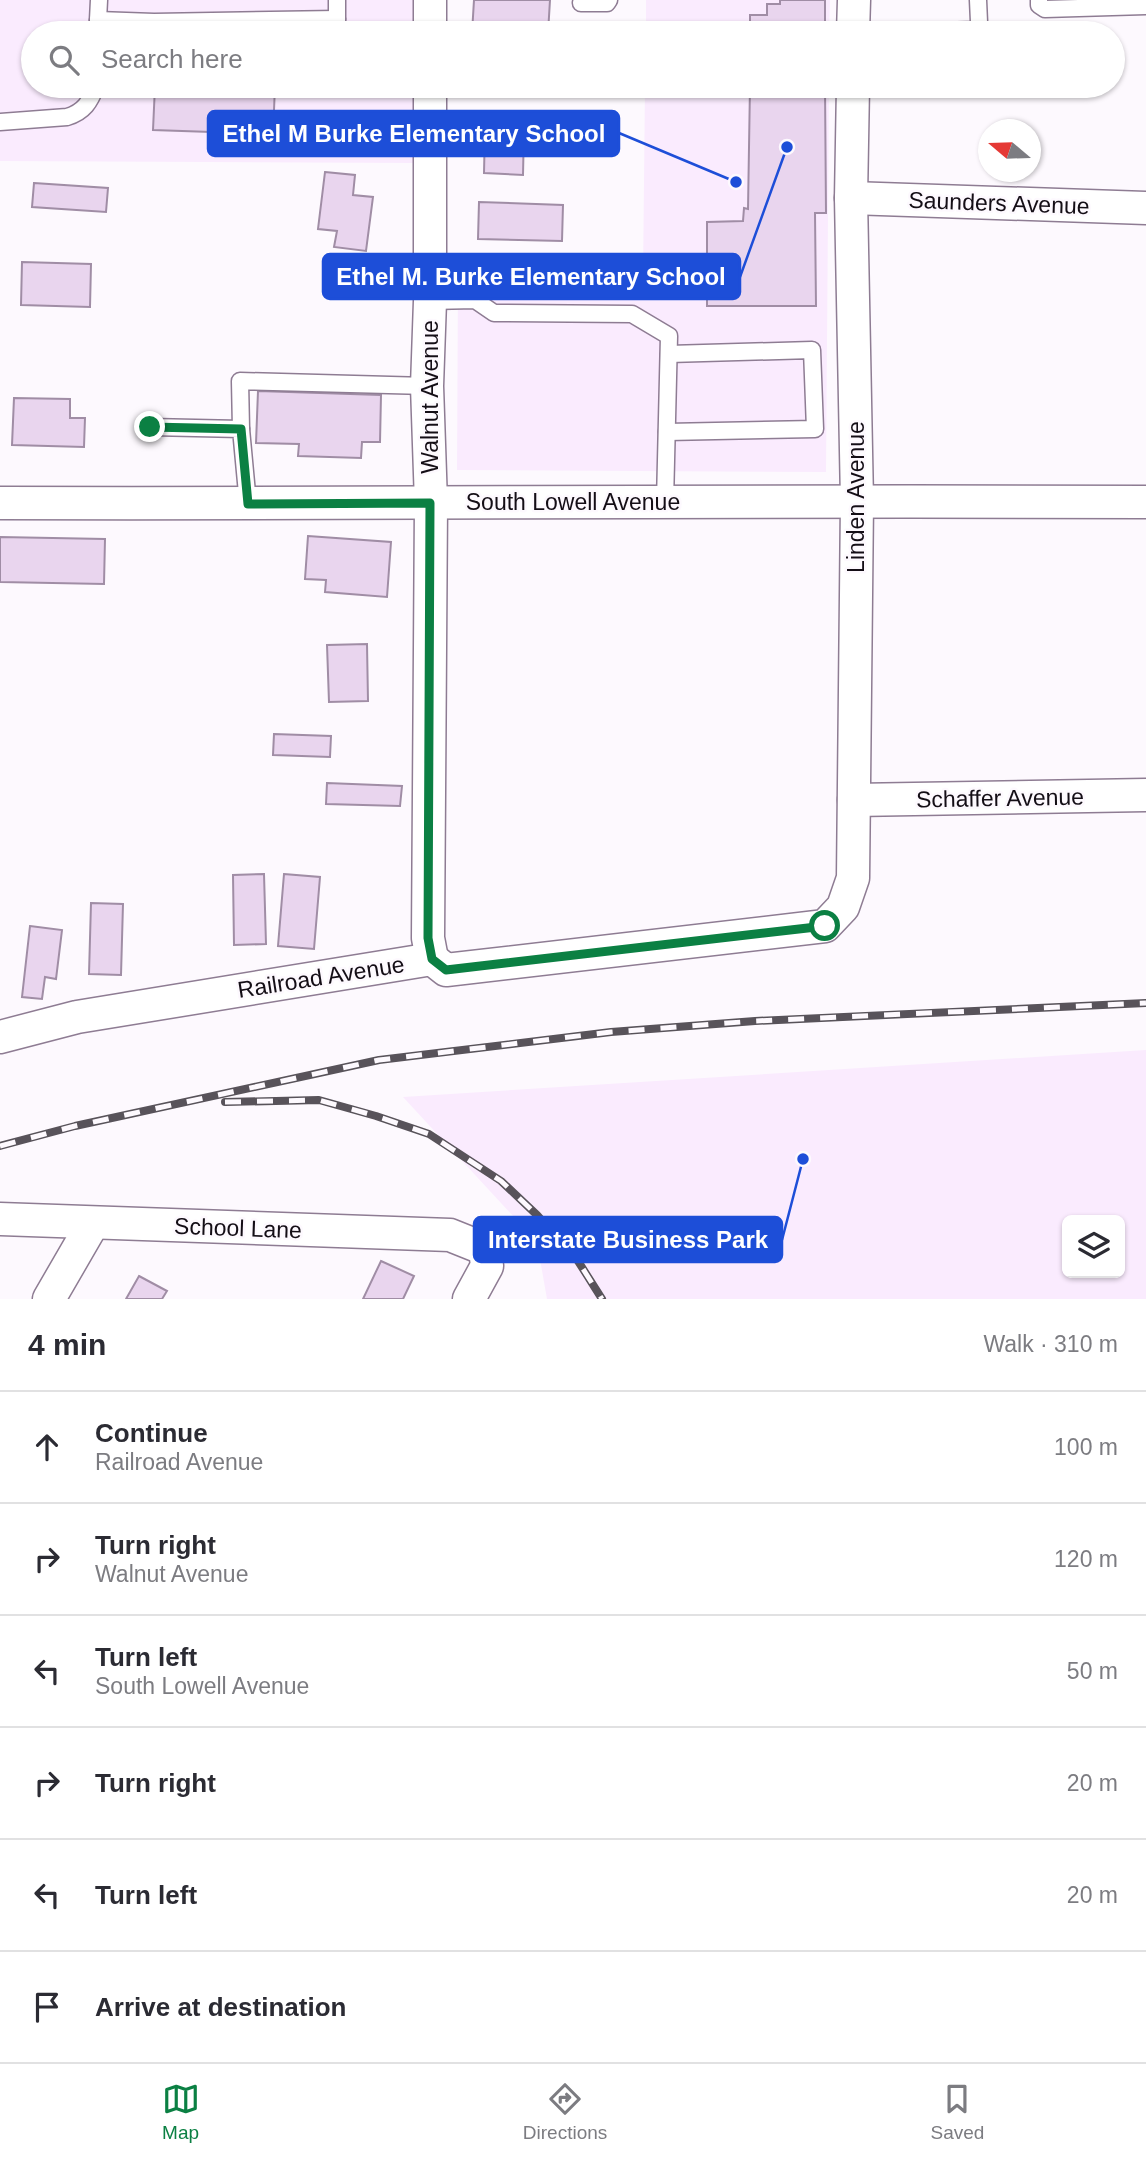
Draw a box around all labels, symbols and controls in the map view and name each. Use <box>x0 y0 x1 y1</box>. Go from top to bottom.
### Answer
search box <box>21 21 1125 98</box>
icon: search <box>45 41 83 79</box>
text: Search here <box>101 44 243 74</box>
callout: Ethel M Burke Elementary School <box>208 111 619 156</box>
north arrow <box>978 119 1041 182</box>
text: Ethel M Burke Elementary School <box>223 120 605 147</box>
street label: Saunders Avenue <box>908 187 1090 219</box>
callout: Ethel M. Burke Elementary School <box>323 254 740 299</box>
text: Ethel M. Burke Elementary School <box>336 263 726 290</box>
street label: Walnut Avenue <box>417 320 443 474</box>
route end <box>134 411 165 442</box>
street label: Linden Avenue <box>843 421 869 573</box>
street label: South Lowell Avenue <box>466 489 680 515</box>
street label: Schaffer Avenue <box>916 784 1084 812</box>
route start <box>809 910 840 941</box>
street label: Railroad Avenue <box>236 951 406 1003</box>
street label: School Lane <box>174 1213 302 1243</box>
map controls <box>1062 1215 1125 1278</box>
button: layers <box>1062 1215 1125 1278</box>
callout: Interstate Business Park <box>474 1217 782 1262</box>
text: Interstate Business Park <box>488 1226 769 1253</box>
text: 4 min <box>28 1328 106 1361</box>
text: Walk · 310 m <box>983 1331 1118 1357</box>
text: Continue <box>95 1418 208 1448</box>
icon: ahead <box>28 1428 66 1466</box>
text: 100 m <box>1054 1434 1118 1460</box>
text: Railroad Avenue <box>95 1449 263 1475</box>
text: Turn right <box>95 1530 216 1560</box>
icon: right <box>28 1540 66 1578</box>
text: 120 m <box>1054 1546 1118 1572</box>
text: Walnut Avenue <box>95 1561 248 1587</box>
text: Turn left <box>95 1642 197 1672</box>
icon: left <box>28 1652 66 1690</box>
text: 50 m <box>1067 1658 1118 1684</box>
text: South Lowell Avenue <box>95 1673 309 1699</box>
icon: right <box>28 1764 66 1802</box>
text: Turn right <box>95 1768 216 1798</box>
text: 20 m <box>1067 1770 1118 1796</box>
icon: left <box>28 1876 66 1914</box>
text: Turn left <box>95 1880 197 1910</box>
text: 20 m <box>1067 1882 1118 1908</box>
icon: arrive <box>28 1988 66 2026</box>
text: Arrive at destination <box>95 1992 346 2022</box>
tab: Map <box>162 2080 200 2144</box>
tab: Directions <box>523 2080 607 2144</box>
tab: Saved <box>930 2080 984 2144</box>

